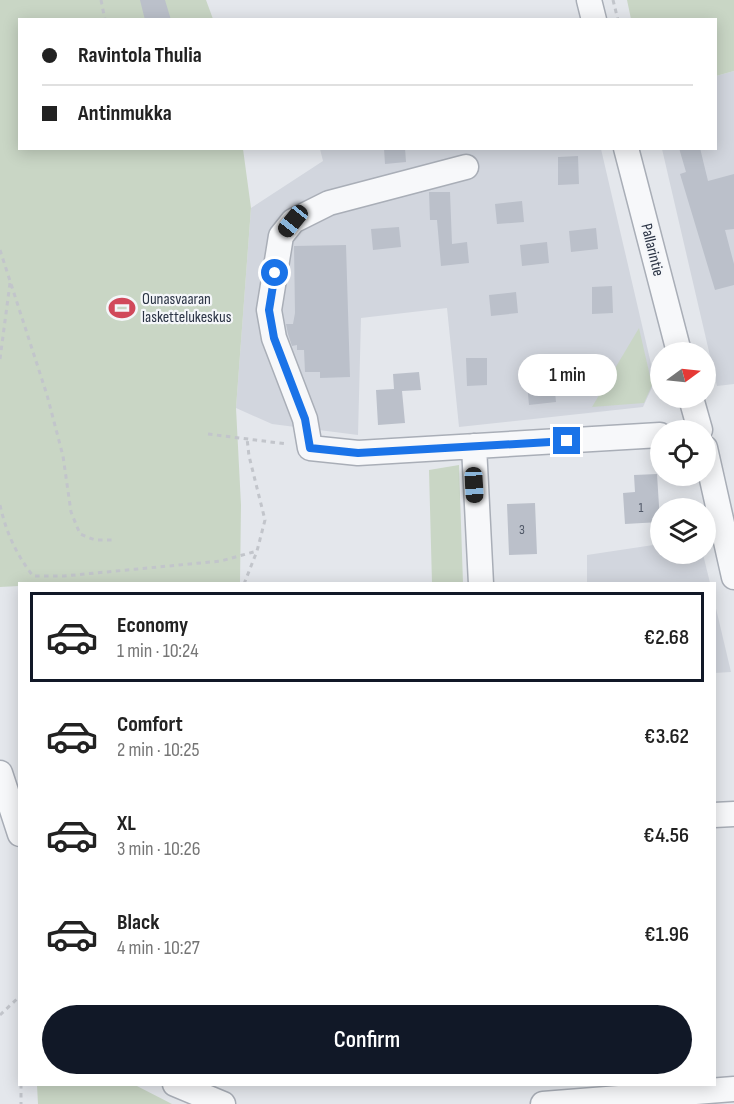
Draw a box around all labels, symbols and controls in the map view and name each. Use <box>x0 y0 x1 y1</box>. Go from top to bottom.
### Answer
text: Ravintola Thulia <box>78 42 202 69</box>
text: Antinmukka <box>78 100 172 127</box>
car <box>275 201 311 241</box>
street label: Pallarintie <box>636 222 668 278</box>
route start <box>261 259 288 286</box>
place label: Ounasvaaran laskettelukeskus <box>142 290 232 327</box>
sports icon: Ounasvaaran laskettelukeskus <box>107 293 137 323</box>
north arrow <box>650 342 716 408</box>
map controls <box>650 342 716 564</box>
callout: 1 min <box>518 354 616 396</box>
text: 1 min <box>549 363 586 387</box>
button: locate <box>650 420 716 486</box>
route end <box>553 427 580 454</box>
car <box>464 467 484 503</box>
button: layers <box>650 498 716 564</box>
house number: 1 <box>639 499 644 516</box>
house number: 3 <box>519 521 525 538</box>
icon: car <box>45 610 99 664</box>
text: Economy <box>117 612 188 639</box>
text: €2.68 <box>644 624 689 651</box>
text: 1 min · 10:24 <box>117 639 199 663</box>
icon: car <box>45 709 99 763</box>
text: Comfort <box>117 711 183 738</box>
text: €3.62 <box>644 723 689 750</box>
text: 2 min · 10:25 <box>117 738 200 762</box>
icon: car <box>45 808 99 862</box>
text: XL <box>117 810 136 837</box>
text: €4.56 <box>643 822 689 849</box>
text: 3 min · 10:26 <box>117 837 200 861</box>
icon: car <box>45 907 99 961</box>
text: Black <box>117 909 159 936</box>
text: €1.96 <box>644 921 689 948</box>
text: 4 min · 10:27 <box>117 936 200 960</box>
button: Confirm <box>42 1005 692 1074</box>

